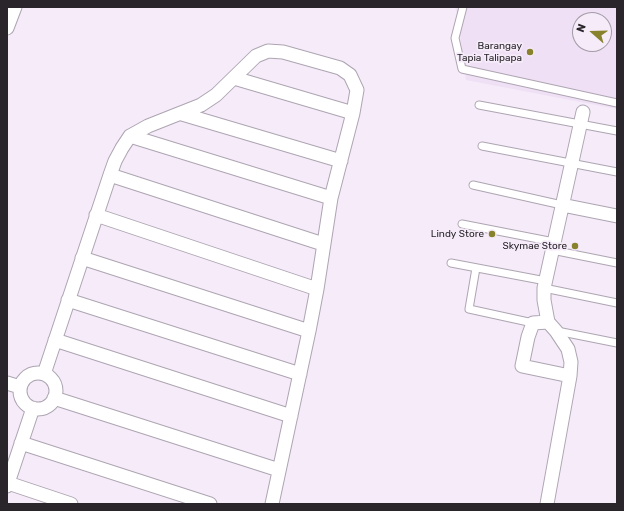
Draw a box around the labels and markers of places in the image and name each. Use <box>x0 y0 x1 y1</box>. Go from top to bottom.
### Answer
place label: Barangay Tapia Talipapa <box>457 40 522 64</box>
marker: Barangay Tapia Talipapa <box>525 47 535 57</box>
place label: Lindy Store <box>431 228 484 240</box>
marker: Lindy Store <box>487 229 497 239</box>
place label: Skymae Store <box>502 240 567 252</box>
marker: Skymae Store <box>570 241 580 251</box>

